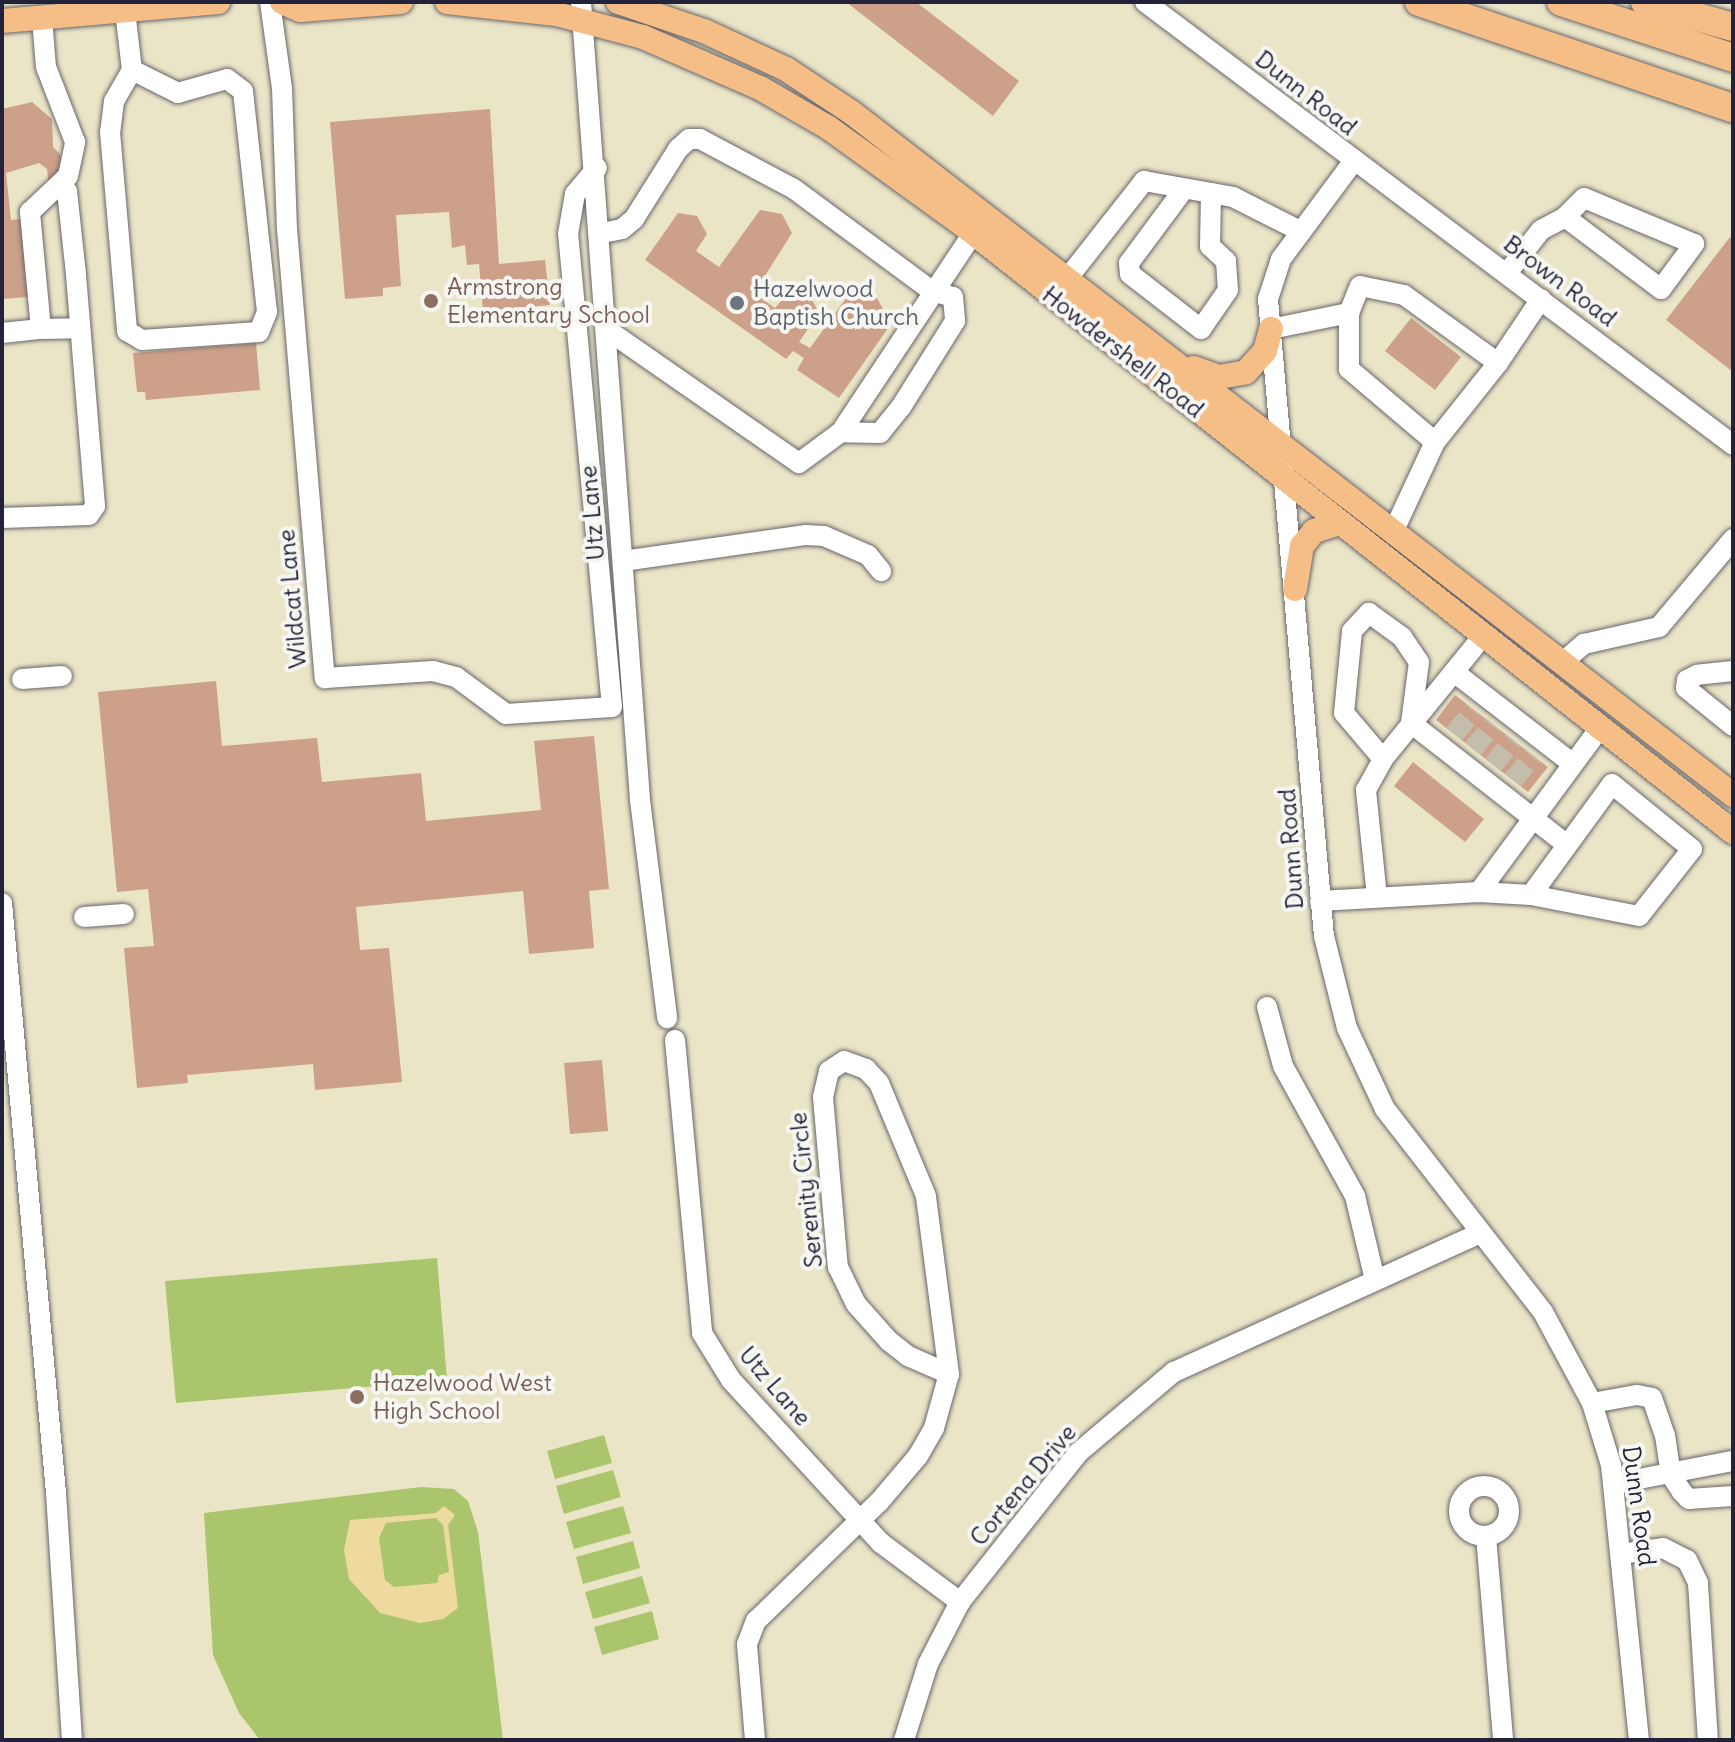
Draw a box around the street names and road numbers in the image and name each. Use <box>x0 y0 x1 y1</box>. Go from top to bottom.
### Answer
street label: Dunn Road <box>1250 44 1362 142</box>
street label: Brown Road <box>1498 229 1622 333</box>
street label: Howdershell Road <box>1037 280 1209 424</box>
street label: Utz Lane <box>574 464 610 562</box>
street label: Wildcat Lane <box>272 528 312 670</box>
street label: Dunn Road <box>1272 788 1310 910</box>
street label: Serenity Circle <box>784 1111 828 1269</box>
street label: Utz Lane <box>733 1341 817 1431</box>
street label: Cortena Drive <box>964 1418 1082 1552</box>
street label: Dunn Road <box>1616 1444 1662 1568</box>

